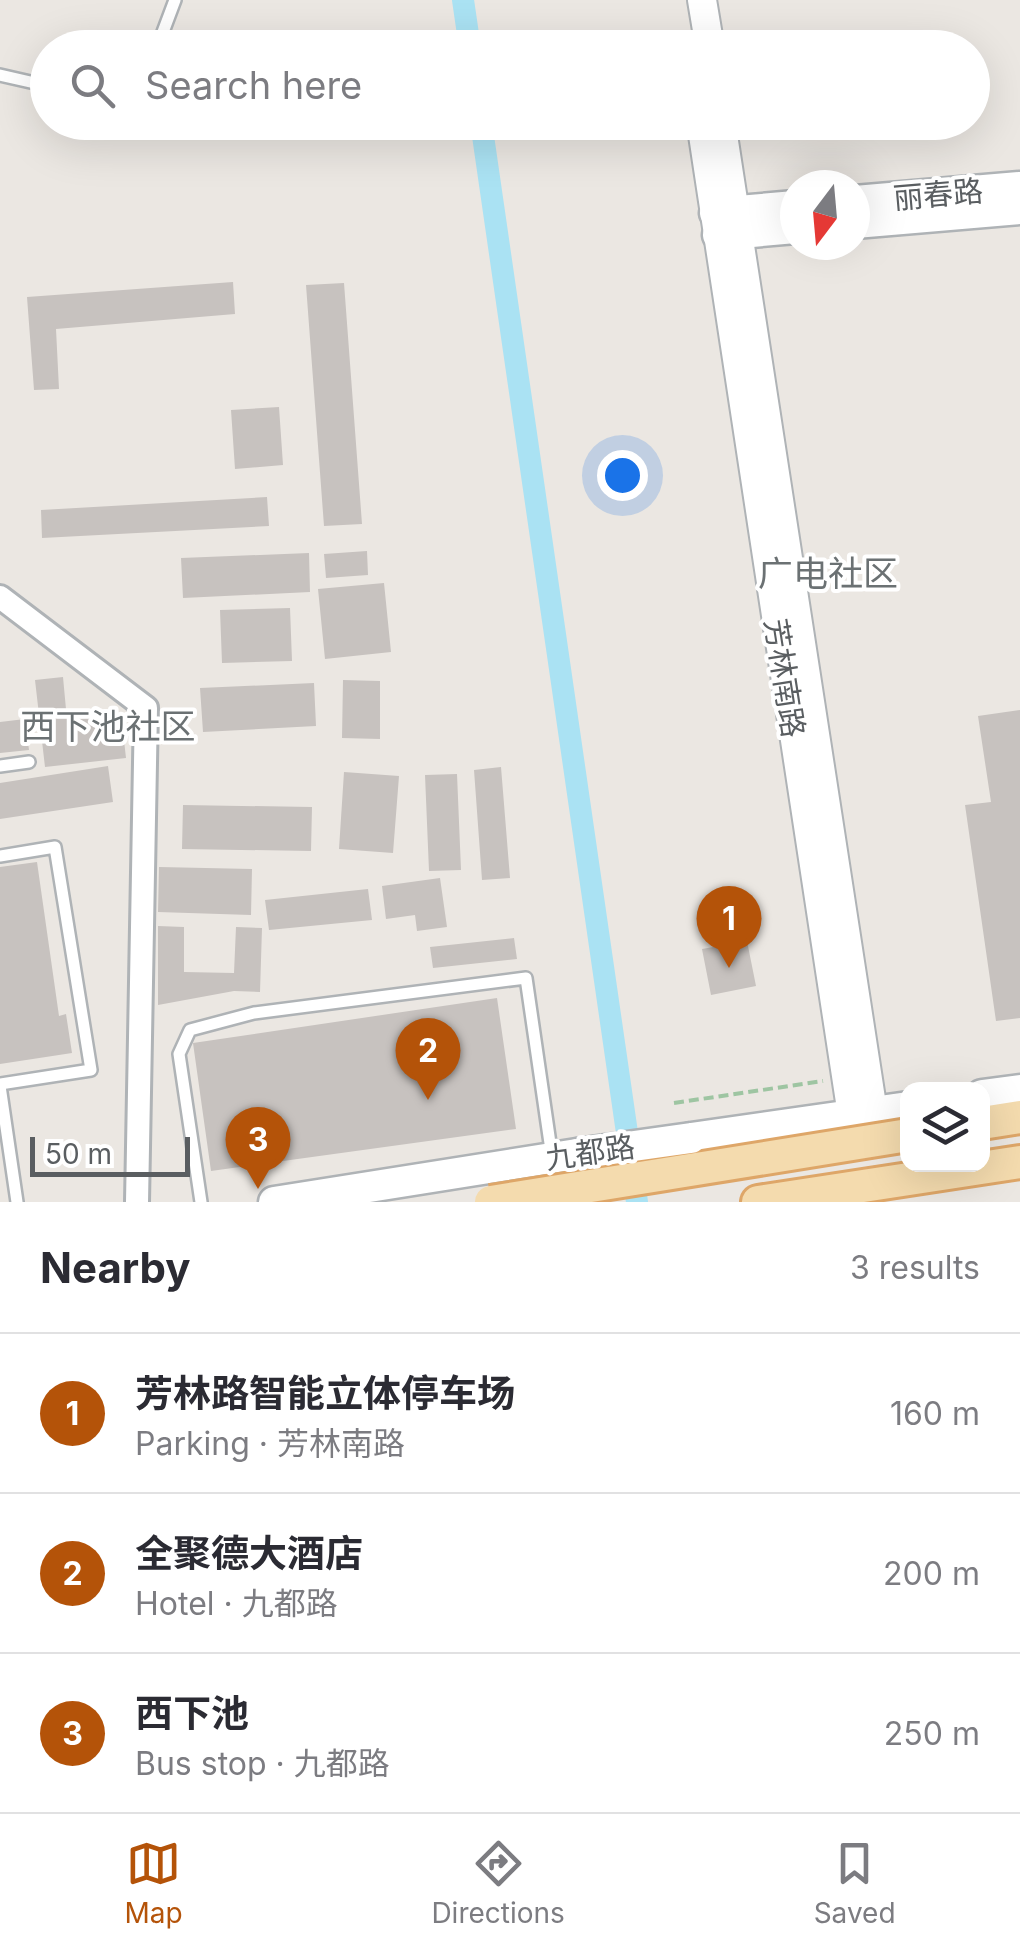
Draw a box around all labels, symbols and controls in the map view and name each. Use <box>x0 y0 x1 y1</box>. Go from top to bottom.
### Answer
search box <box>30 30 990 140</box>
icon: search <box>65 58 120 113</box>
text: Search here <box>145 62 362 108</box>
north arrow <box>780 170 870 260</box>
street label: 丽春路 <box>892 172 984 216</box>
your location <box>597 450 648 501</box>
district label: 广电社区 <box>758 552 898 594</box>
street label: 芳林南路 <box>758 616 812 740</box>
district label: 西下池社区 <box>20 705 196 747</box>
pin: 1 <box>696 886 762 968</box>
pin: 2 <box>396 1018 460 1100</box>
map controls <box>900 1082 990 1172</box>
button: layers <box>900 1082 990 1172</box>
pin: 3 <box>226 1106 290 1189</box>
street label: 九都路 <box>543 1128 637 1176</box>
scale bar <box>30 1132 190 1176</box>
text: 50 m <box>45 1137 112 1171</box>
text: Nearby <box>40 1242 191 1293</box>
text: 3 results <box>850 1248 980 1287</box>
text: 芳林路智能立体停车场 <box>135 1370 515 1416</box>
text: 1 <box>66 1394 79 1433</box>
text: 160 m <box>890 1394 980 1433</box>
text: Parking · 芳林南路 <box>135 1424 405 1463</box>
text: 全聚德大酒店 <box>135 1530 363 1576</box>
text: 2 <box>62 1554 83 1593</box>
text: 200 m <box>883 1554 980 1593</box>
text: Hotel · 九都路 <box>135 1584 338 1623</box>
text: 西下池 <box>135 1690 249 1736</box>
text: 3 <box>62 1714 83 1753</box>
text: 250 m <box>884 1714 980 1753</box>
text: Bus stop · 九都路 <box>135 1744 390 1783</box>
tab: Map <box>124 1836 183 1930</box>
tab: Directions <box>431 1836 565 1930</box>
tab: Saved <box>814 1836 896 1930</box>

